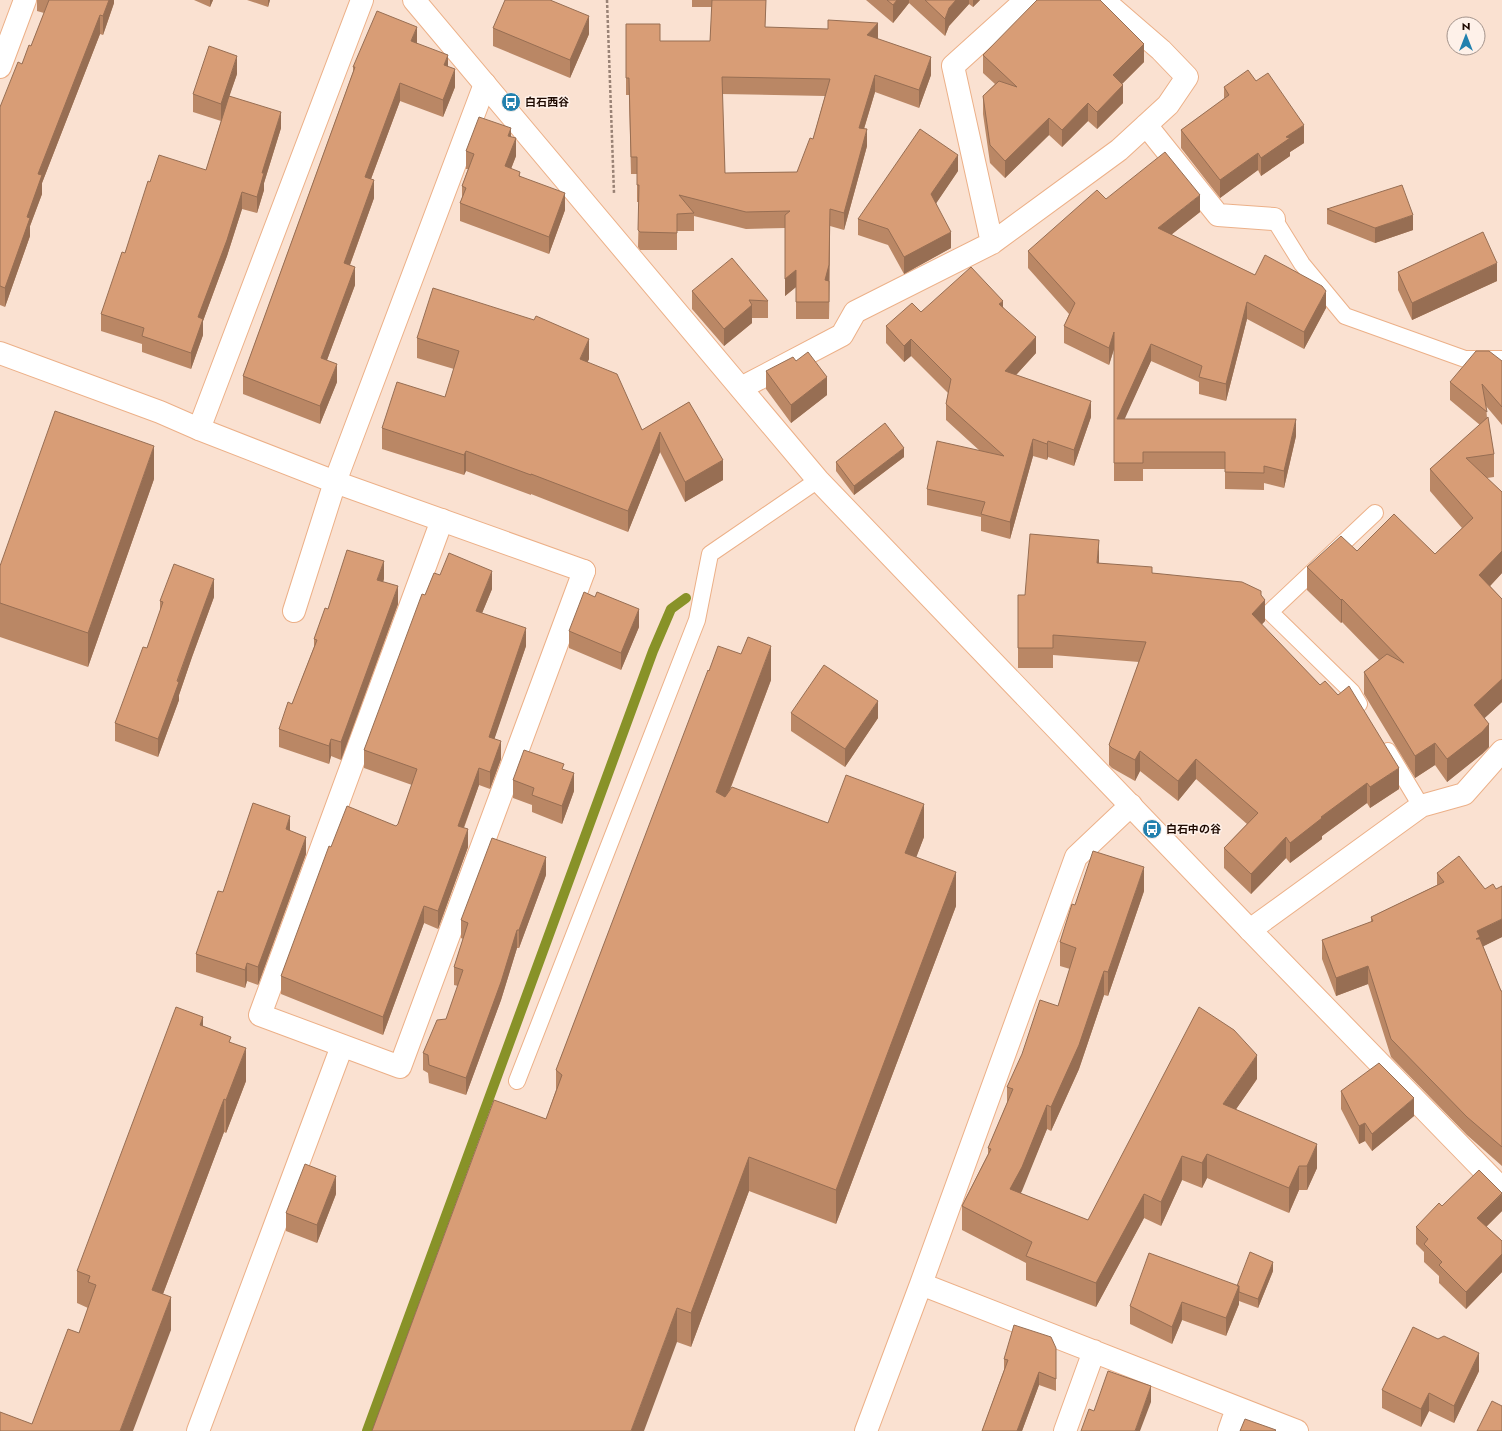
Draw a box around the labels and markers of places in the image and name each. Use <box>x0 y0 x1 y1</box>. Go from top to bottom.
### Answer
bus stop icon: 白石西谷 <box>500 91 522 113</box>
place label: 白石西谷 <box>525 94 569 110</box>
bus stop icon: 白石中の谷 <box>1141 818 1163 840</box>
place label: 白石中の谷 <box>1166 821 1221 837</box>

